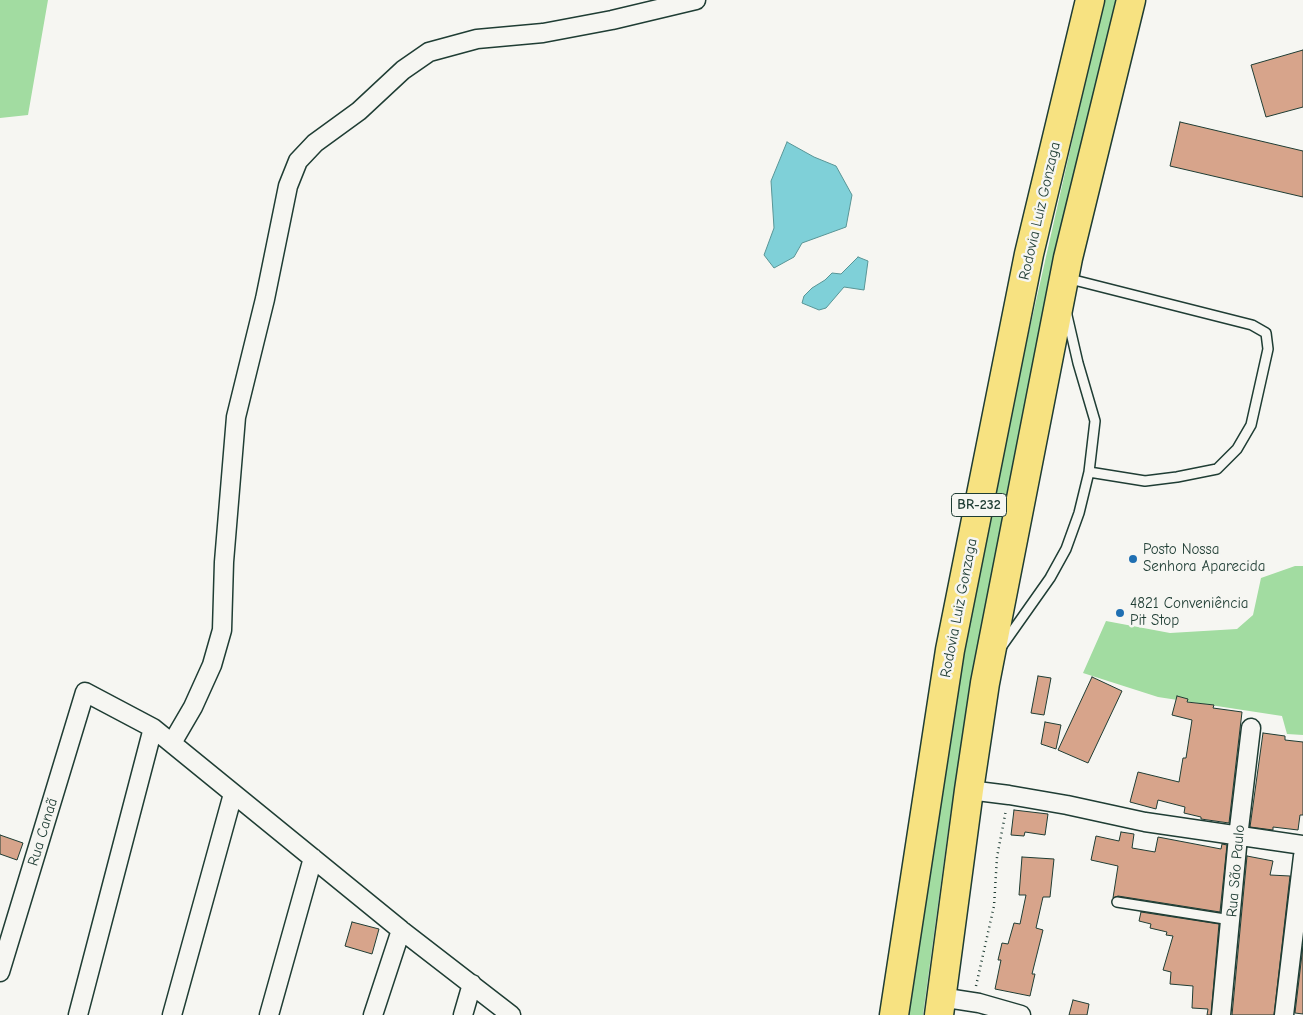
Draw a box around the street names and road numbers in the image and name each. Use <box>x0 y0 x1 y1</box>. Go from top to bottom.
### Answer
street label: Rodovia Luiz Gonzaga <box>1015 140 1065 282</box>
road number: BR-232 <box>952 494 1006 516</box>
street label: Rodovia Luiz Gonzaga <box>937 537 981 679</box>
street label: Rua Canaã <box>24 796 62 868</box>
street label: Rua São Paulo <box>1223 824 1249 918</box>

